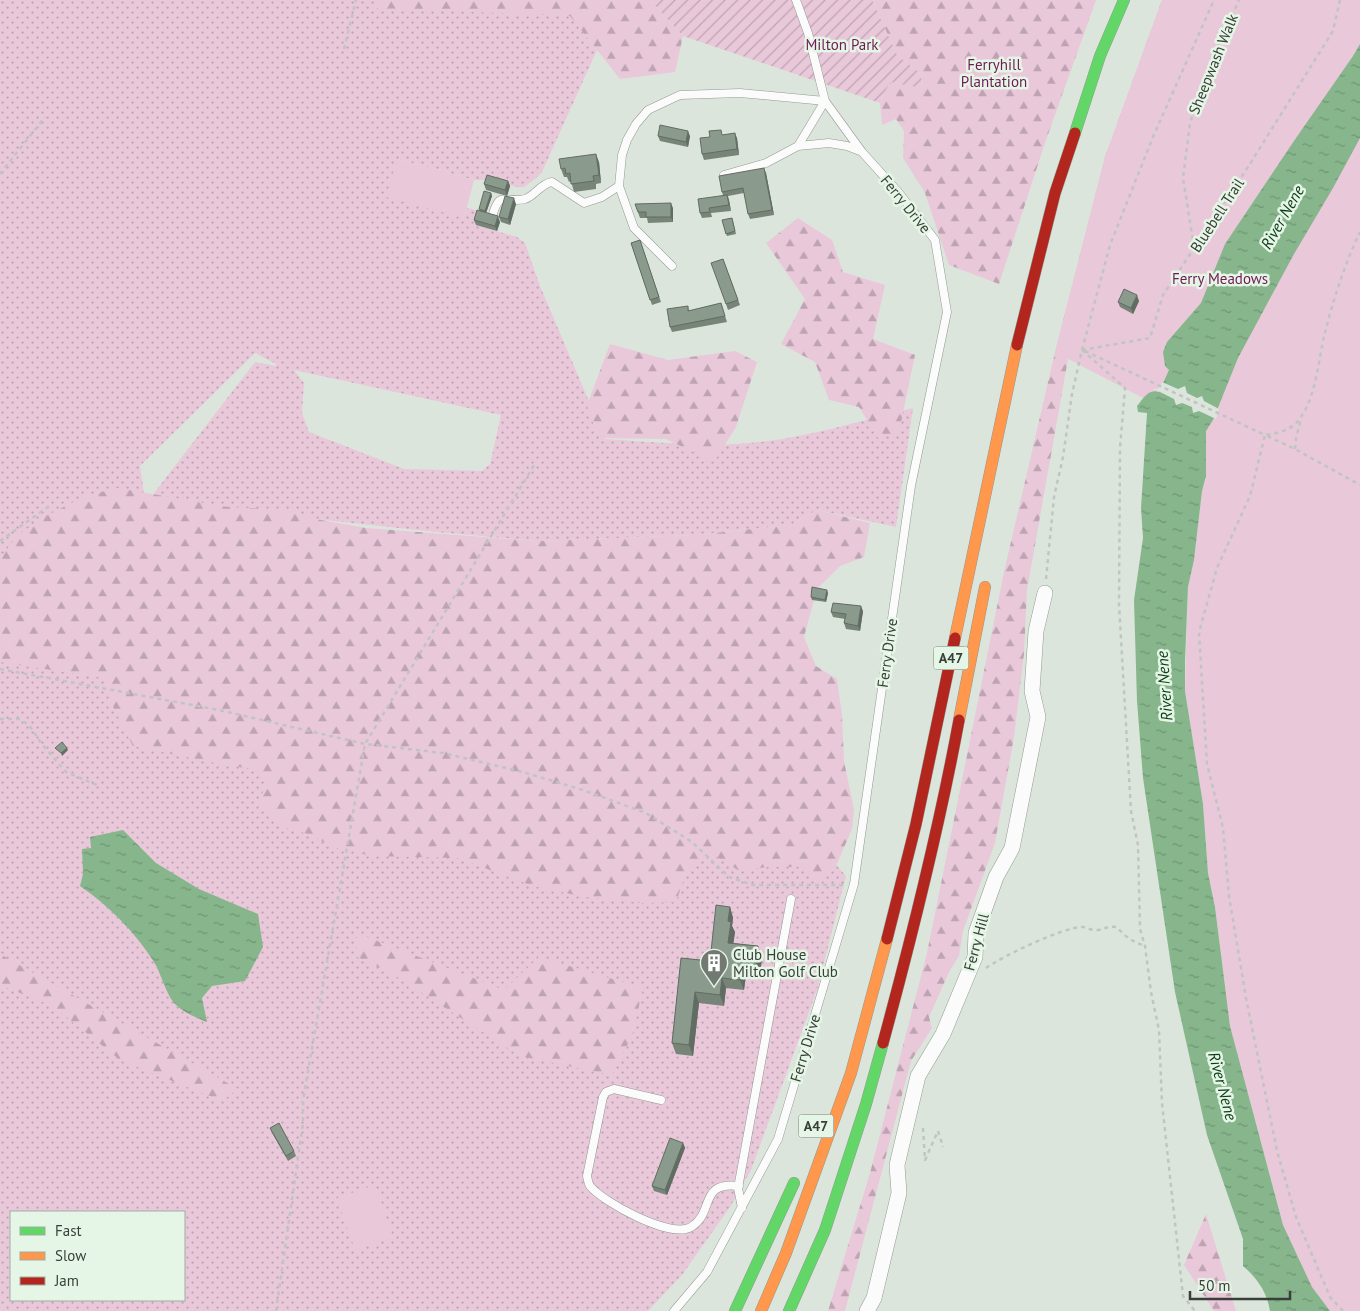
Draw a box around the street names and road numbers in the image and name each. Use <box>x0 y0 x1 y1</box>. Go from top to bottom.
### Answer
street label: Sheepwash Walk <box>1184 10 1242 117</box>
street label: Ferry Drive <box>877 171 935 237</box>
street label: Bluebell Trail <box>1186 174 1248 256</box>
street label: Ferry Drive <box>873 617 901 689</box>
road number: A47 <box>934 646 968 670</box>
street label: Ferry Hill <box>959 911 993 973</box>
street label: Ferry Drive <box>786 1012 824 1084</box>
road number: A47 <box>798 1114 834 1138</box>

